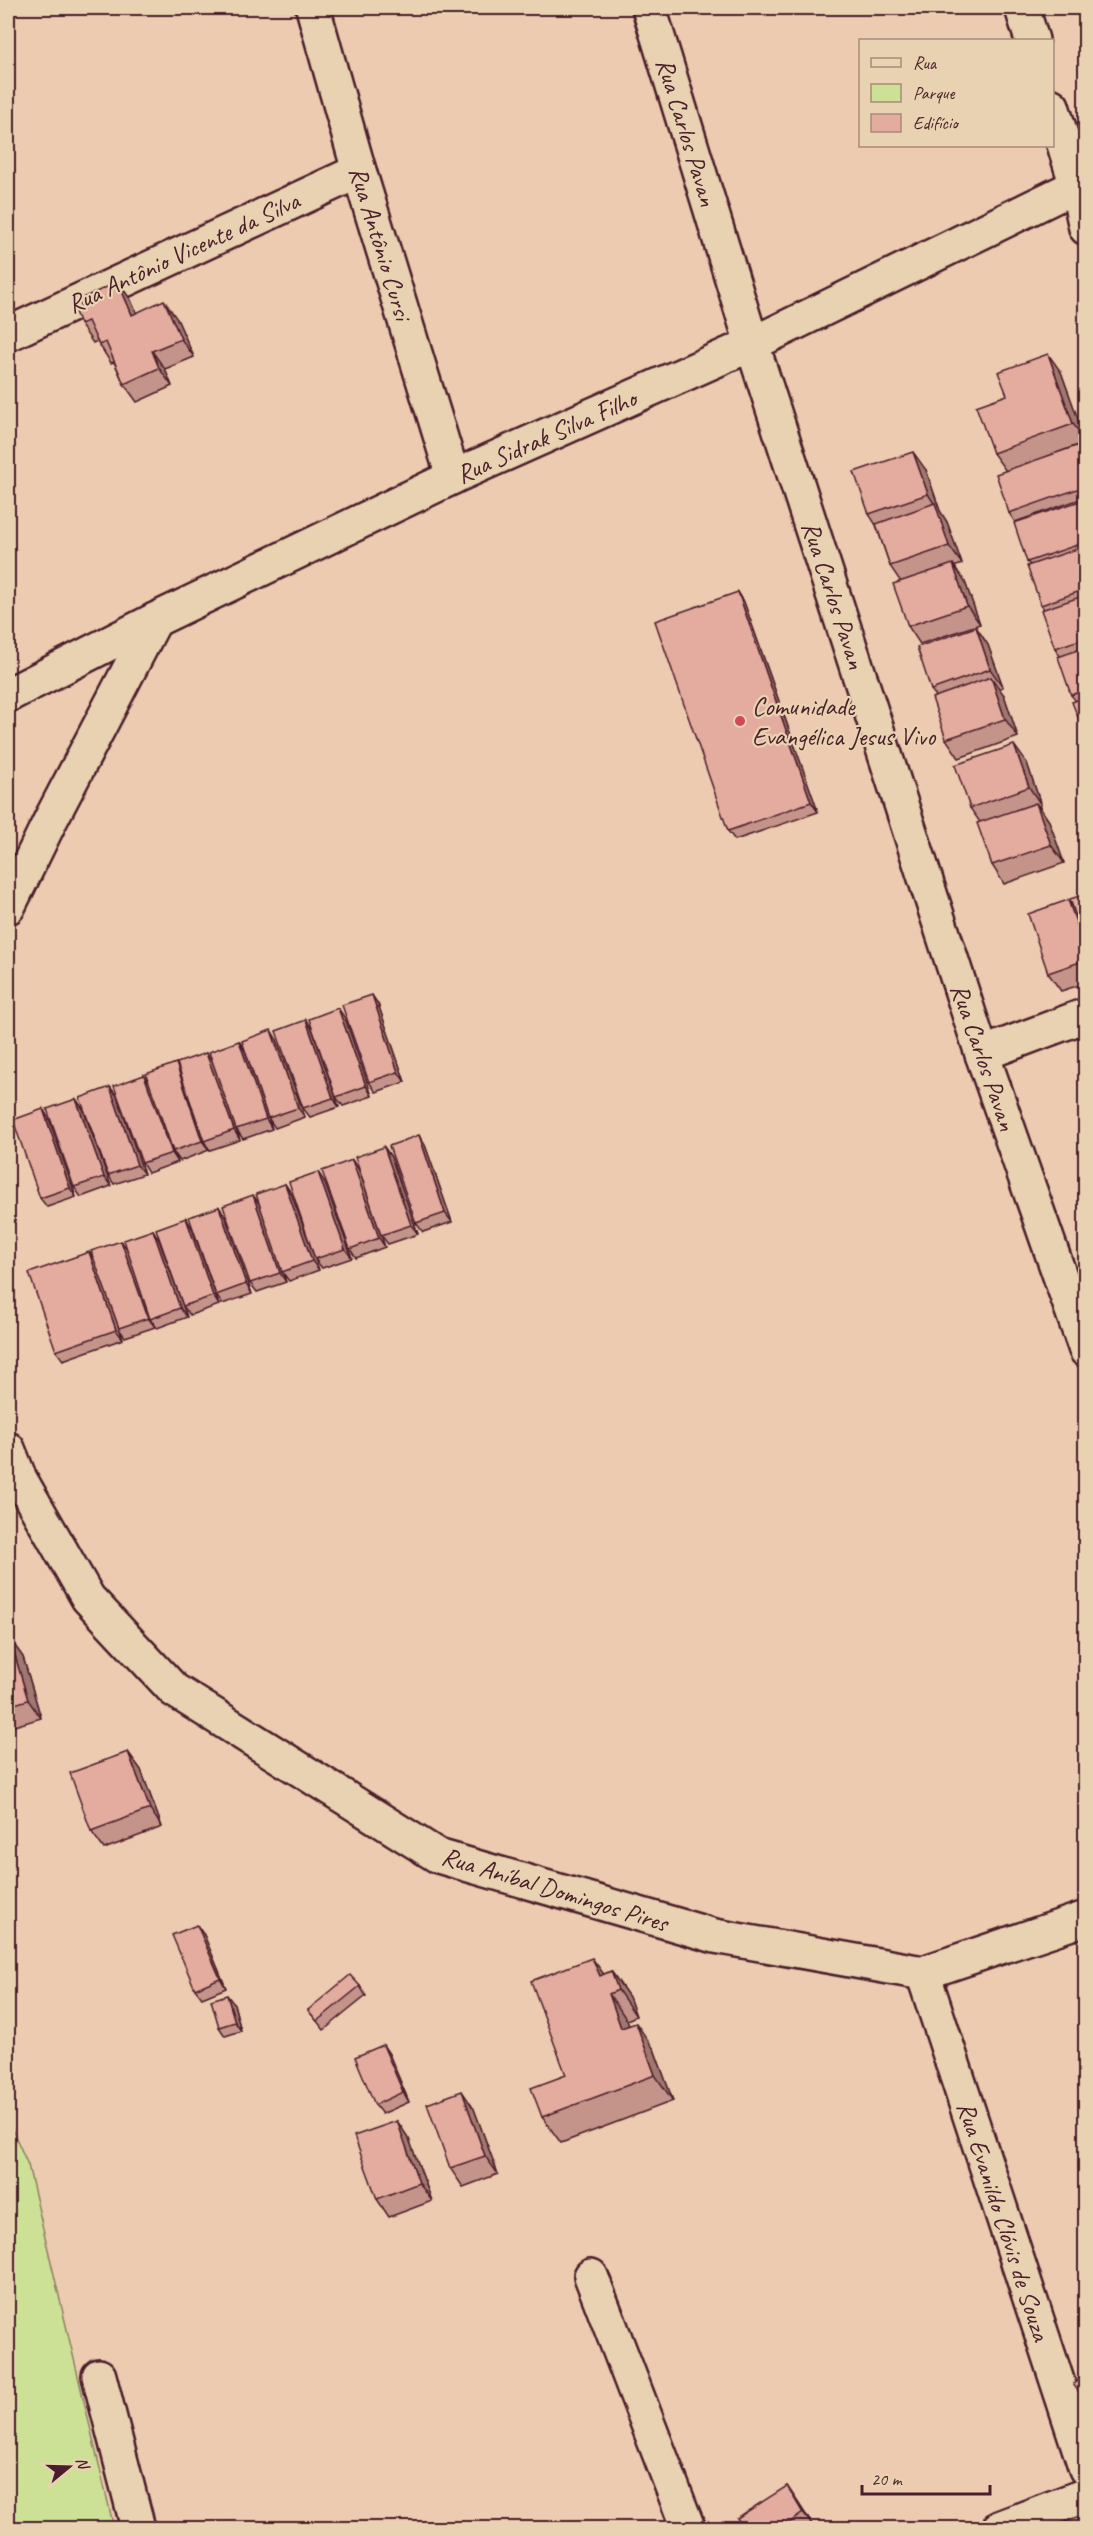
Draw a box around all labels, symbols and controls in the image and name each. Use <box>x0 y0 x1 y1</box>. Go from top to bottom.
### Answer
legend <box>859 39 1054 147</box>
text: Rua <box>913 52 938 74</box>
street label: Rua Carlos Pavan <box>648 54 725 210</box>
text: Parque <box>913 82 955 104</box>
text: Edifício <box>913 112 959 134</box>
street label: Rua Antônio Cursi <box>342 162 420 327</box>
street label: Rua Antônio Vicente da Silva <box>62 183 306 321</box>
street label: Rua Sidrak Silva Filho <box>451 381 644 491</box>
street label: Rua Carlos Pavan <box>794 517 873 673</box>
place label: Comunidade Evangélica Jesus Vivo <box>752 690 937 753</box>
marker: Comunidade Evangélica Jesus Vivo <box>733 714 747 728</box>
street label: Rua Carlos Pavan <box>943 979 1024 1135</box>
street label: Rua Aníbal Domingos Pires <box>438 1839 674 1940</box>
street label: Rua Evanildo Clóvis de Souza <box>949 2097 1058 2346</box>
north arrow <box>39 2437 99 2497</box>
text: N <box>71 2455 94 2473</box>
scale bar <box>862 2458 990 2496</box>
text: 20 m <box>871 2468 904 2490</box>

